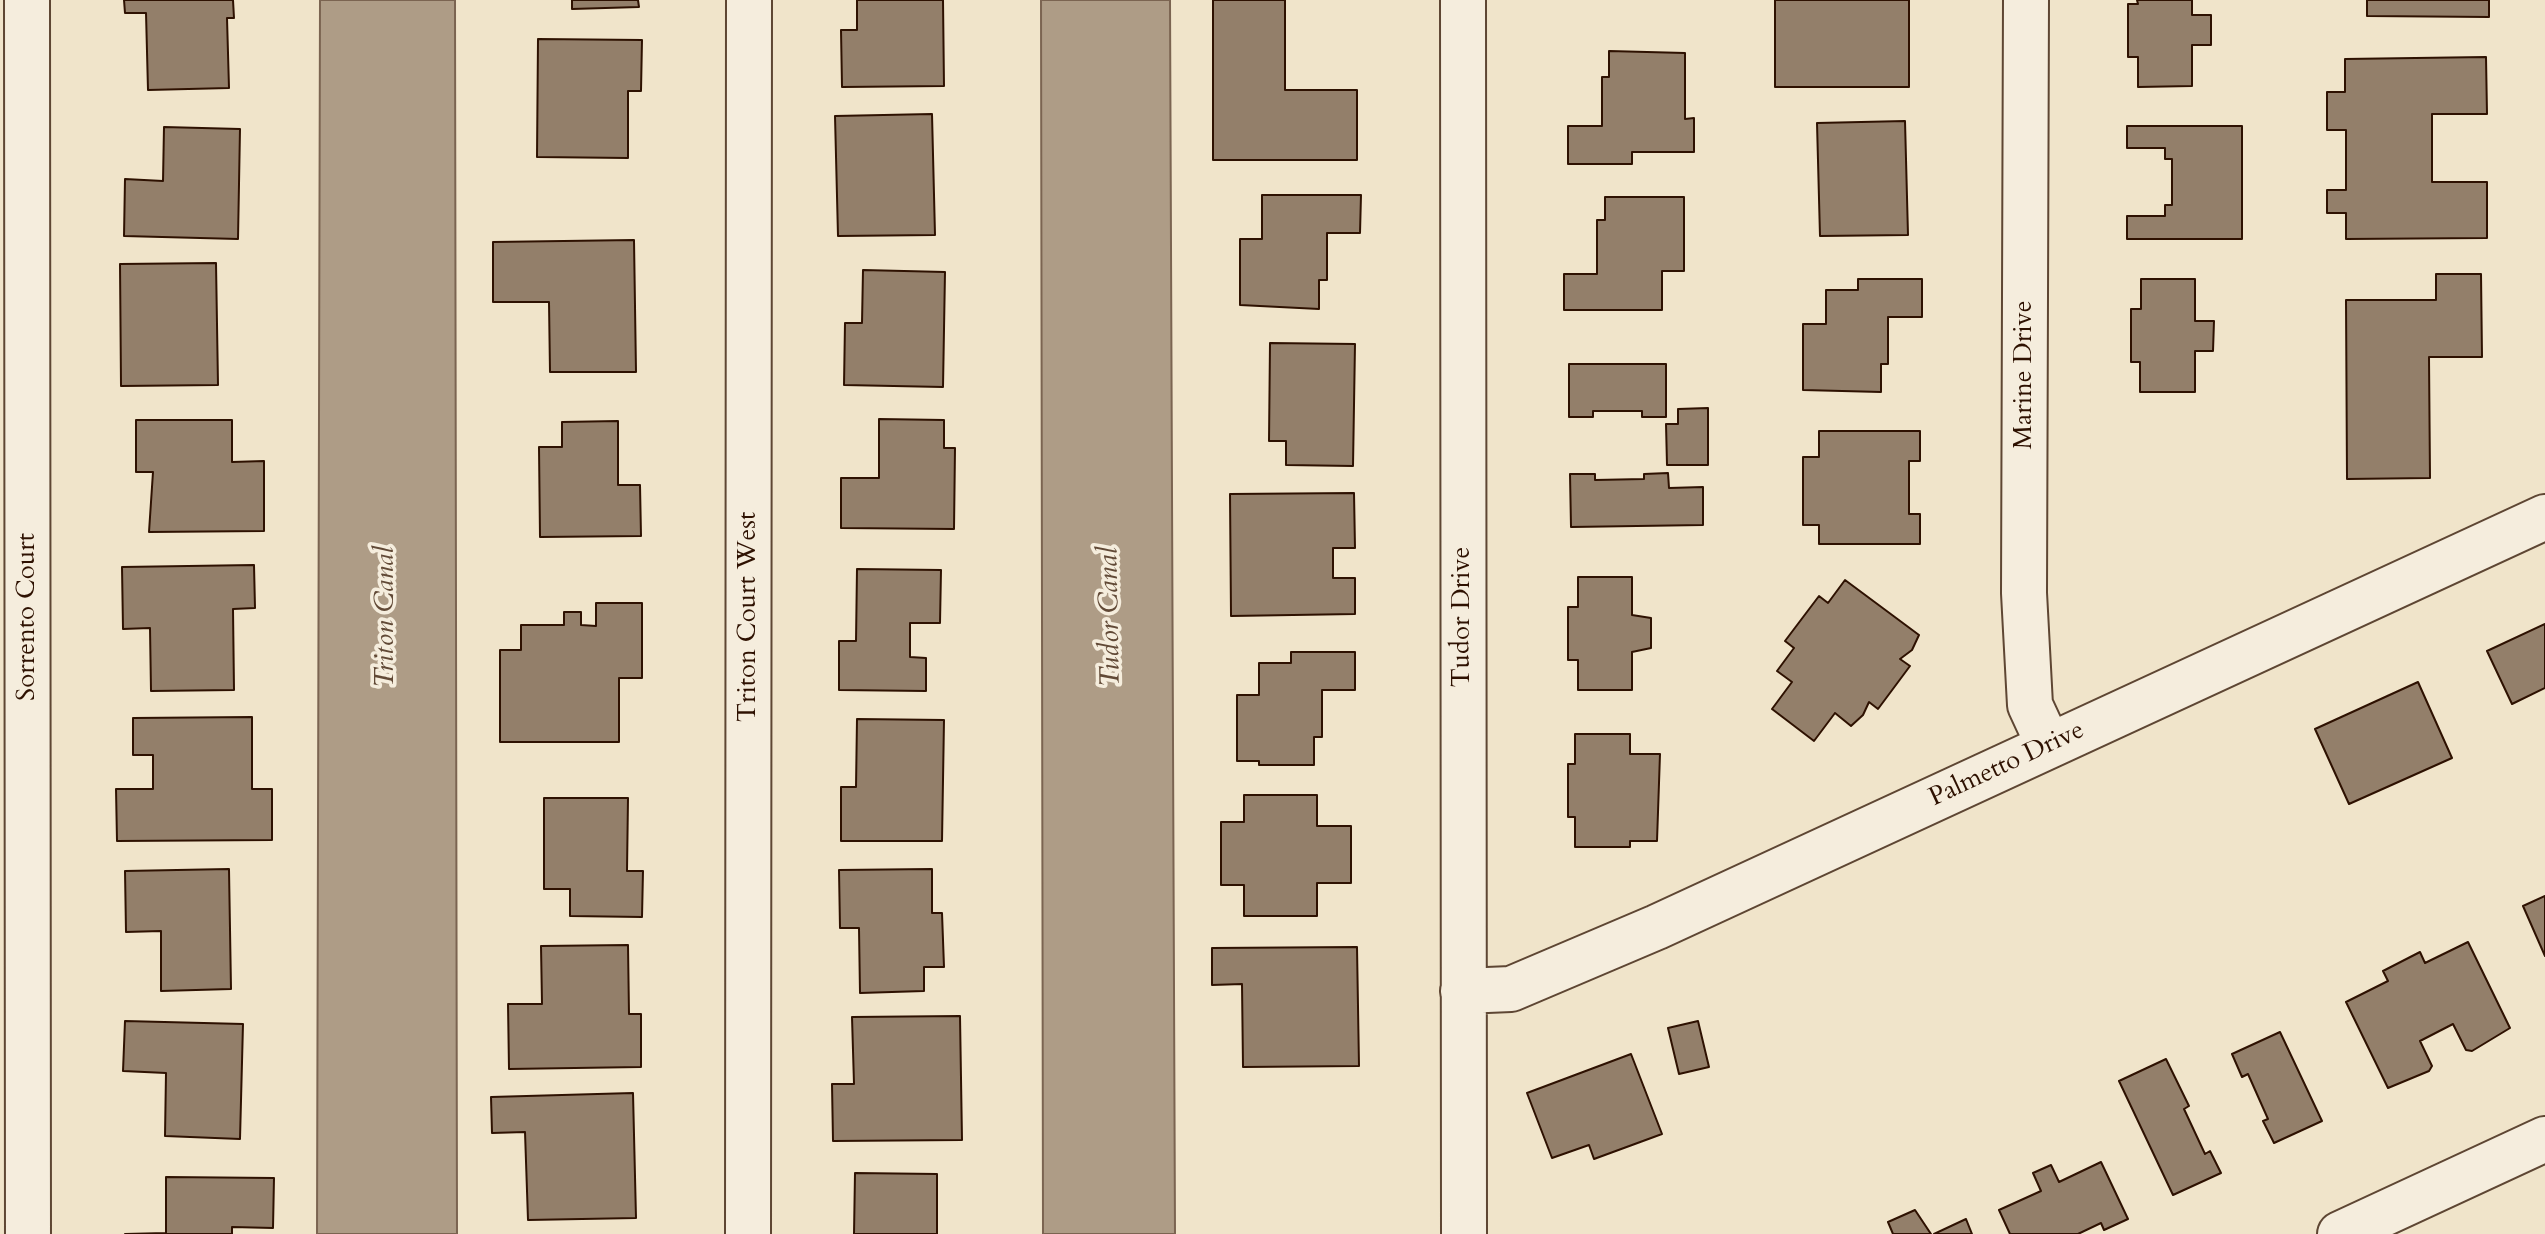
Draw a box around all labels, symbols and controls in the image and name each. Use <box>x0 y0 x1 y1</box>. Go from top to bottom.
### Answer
street label: Marine Drive <box>2009 301 2041 449</box>
street label: Triton Court West <box>733 512 765 722</box>
street label: Sorrento Court <box>12 533 44 701</box>
water label: Triton Canal <box>370 546 404 688</box>
water label: Tudor Canal <box>1093 547 1129 687</box>
street label: Tudor Drive <box>1447 547 1479 687</box>
street label: Palmetto Drive <box>1925 715 2089 815</box>

